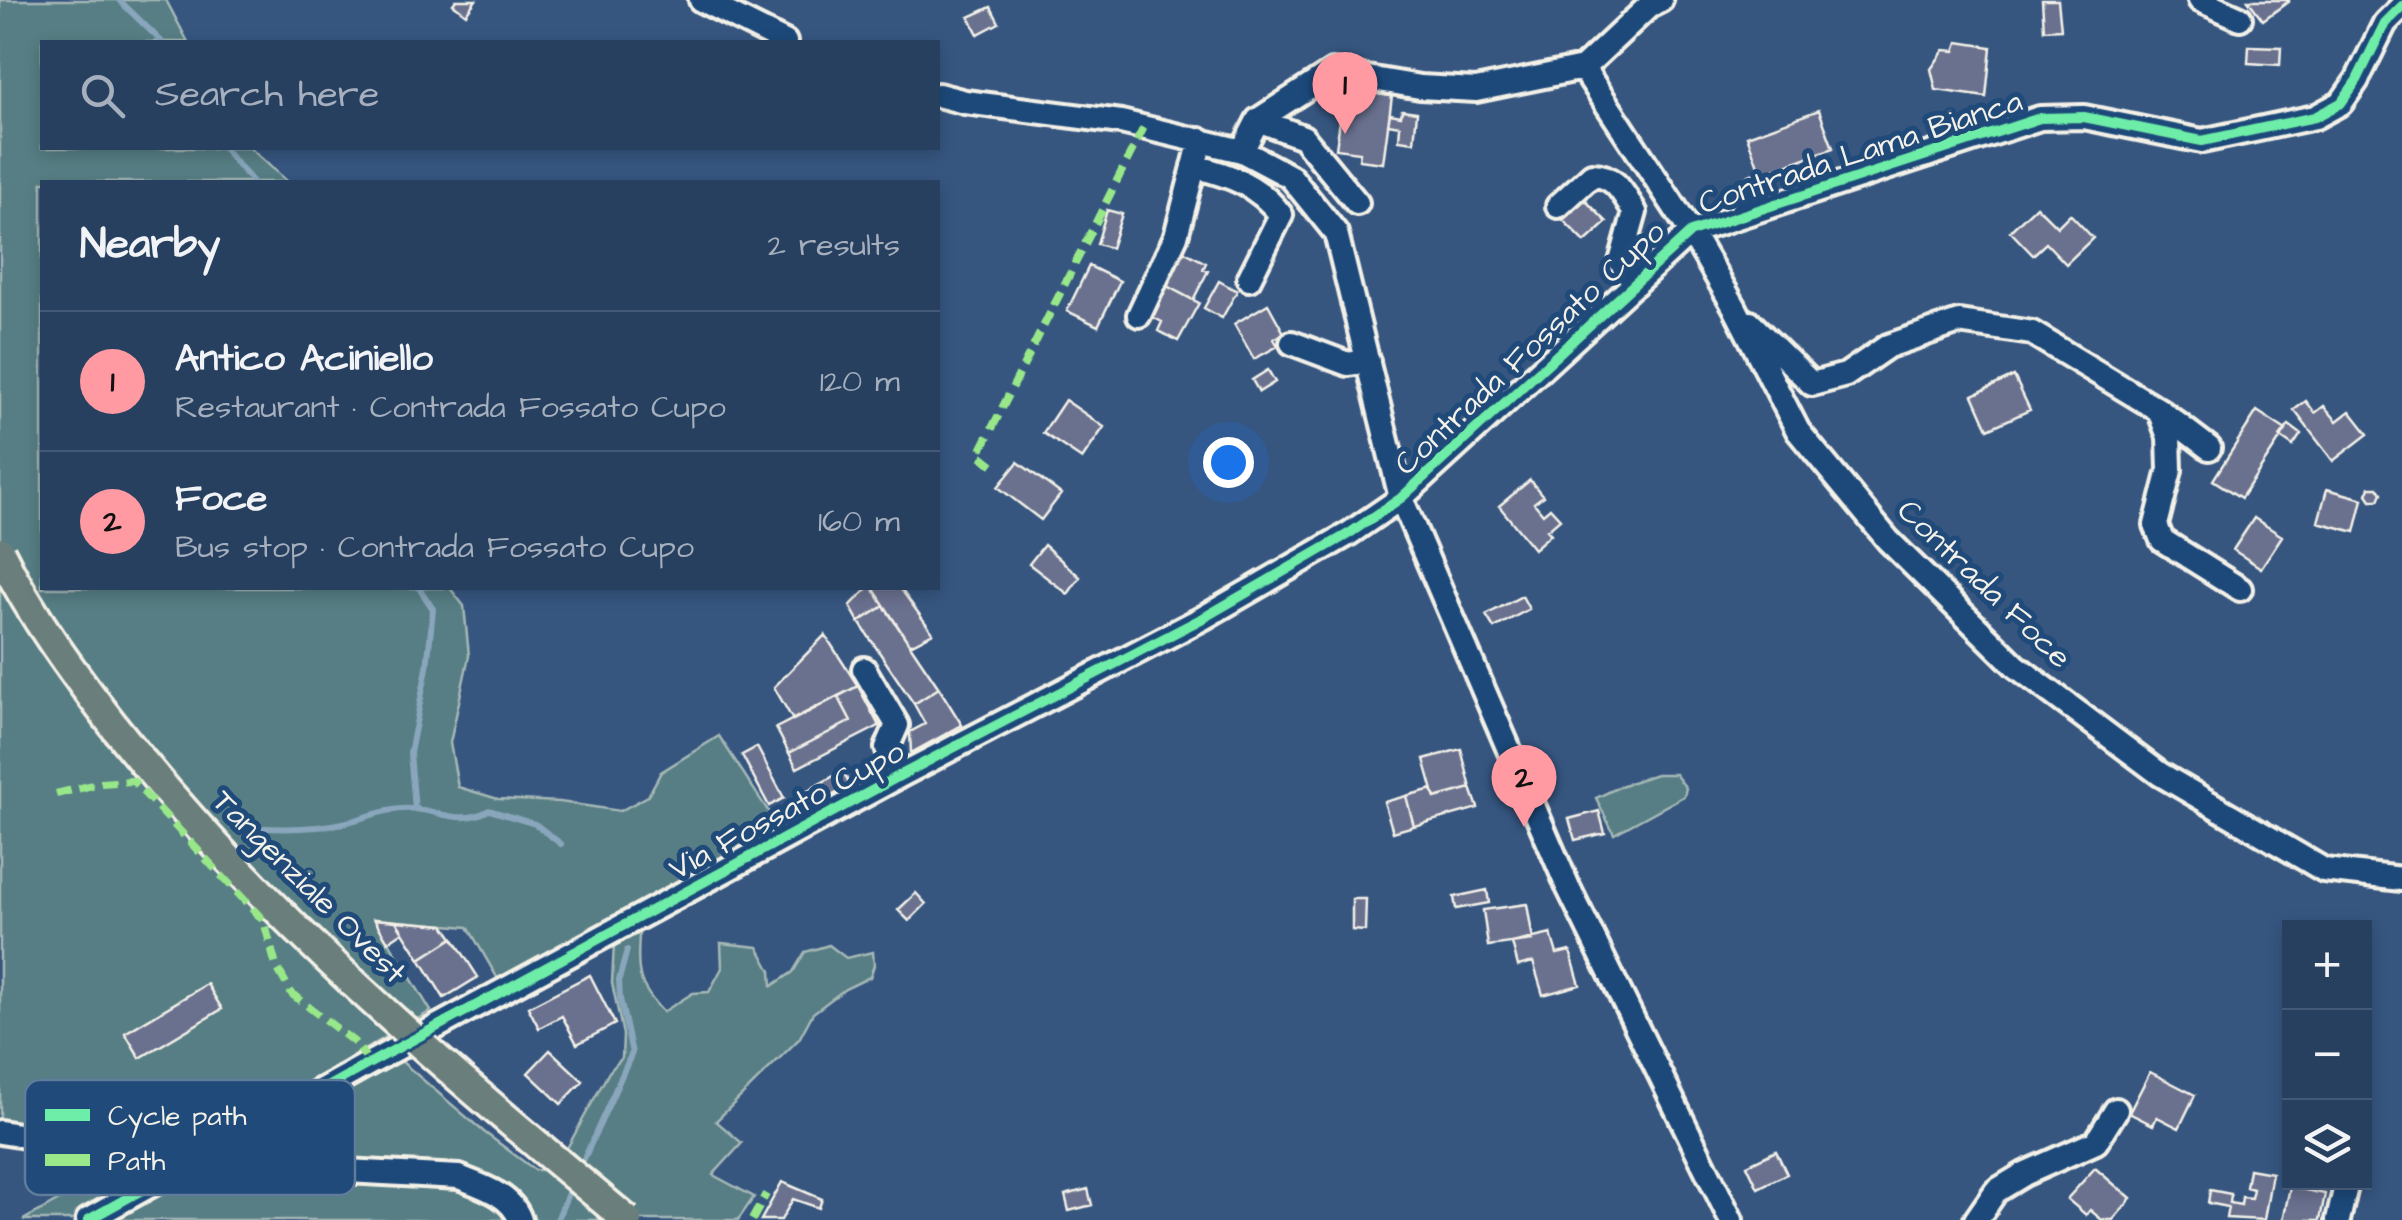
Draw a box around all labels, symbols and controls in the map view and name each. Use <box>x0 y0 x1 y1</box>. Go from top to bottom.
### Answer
search box <box>40 40 940 150</box>
pin: 1 <box>1312 52 1378 134</box>
icon: search <box>75 68 130 123</box>
text: Search here <box>155 69 379 121</box>
street label: Contrada Lama Bianca <box>1693 79 2028 226</box>
street label: Contrada Fossato Cupo <box>1384 210 1676 486</box>
text: Nearby <box>80 216 220 274</box>
text: 2 results <box>768 223 900 268</box>
text: Antico Aciniello <box>175 333 433 385</box>
text: 1 <box>110 359 115 404</box>
text: 120 m <box>820 359 900 404</box>
text: Restaurant · Contrada Fossato Cupo <box>175 385 726 430</box>
your location <box>1203 437 1254 488</box>
text: Foce <box>175 473 267 525</box>
street label: Contrada Foce <box>1887 489 2081 679</box>
text: 2 <box>103 499 122 544</box>
text: 160 m <box>818 499 900 544</box>
text: Bus stop · Contrada Fossato Cupo <box>175 525 694 570</box>
street label: Via Fossato Cupo <box>661 729 913 891</box>
pin: 2 <box>1492 744 1556 827</box>
street label: Tangenziale Ovest <box>202 780 416 994</box>
map controls <box>2282 920 2372 1190</box>
button: + <box>2282 920 2372 1010</box>
button: − <box>2282 1010 2372 1100</box>
legend <box>25 1080 355 1195</box>
text: Cycle path <box>108 1097 247 1138</box>
button: layers <box>2282 1100 2372 1190</box>
text: Path <box>108 1142 165 1181</box>

